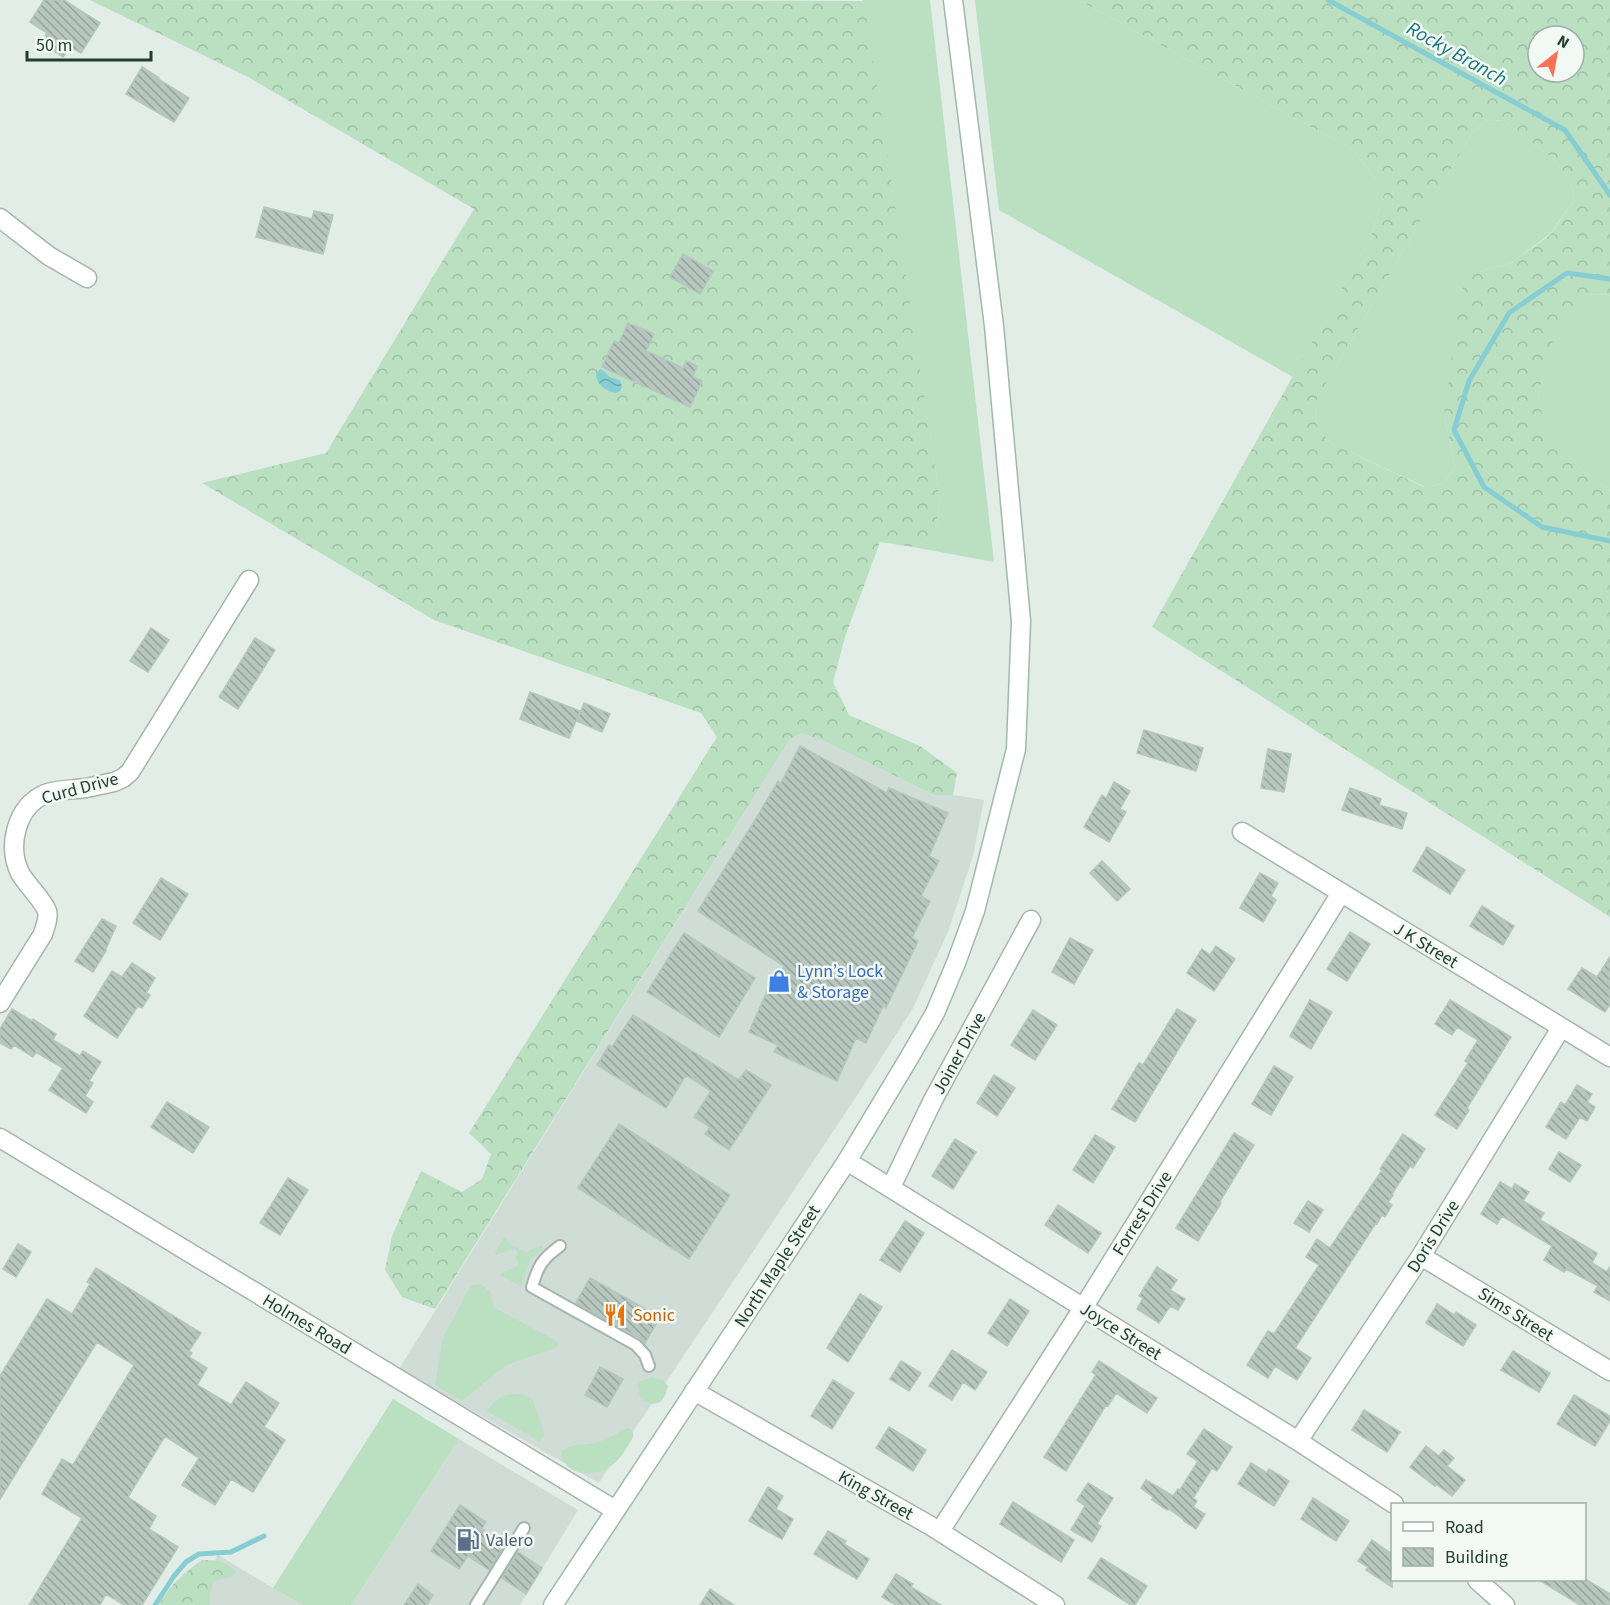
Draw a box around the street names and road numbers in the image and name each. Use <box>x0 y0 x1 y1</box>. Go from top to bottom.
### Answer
street label: Curd Drive <box>39 766 121 811</box>
street label: J K Street <box>1389 916 1463 975</box>
street label: Joiner Drive <box>927 1008 992 1099</box>
street label: Forrest Drive <box>1107 1166 1178 1260</box>
street label: Doris Drive <box>1401 1195 1466 1278</box>
street label: North Maple Street <box>728 1200 826 1332</box>
street label: Sims Street <box>1473 1281 1558 1348</box>
street label: Holmes Road <box>258 1288 356 1361</box>
street label: Joyce Street <box>1075 1296 1166 1366</box>
street label: King Street <box>834 1465 918 1526</box>

